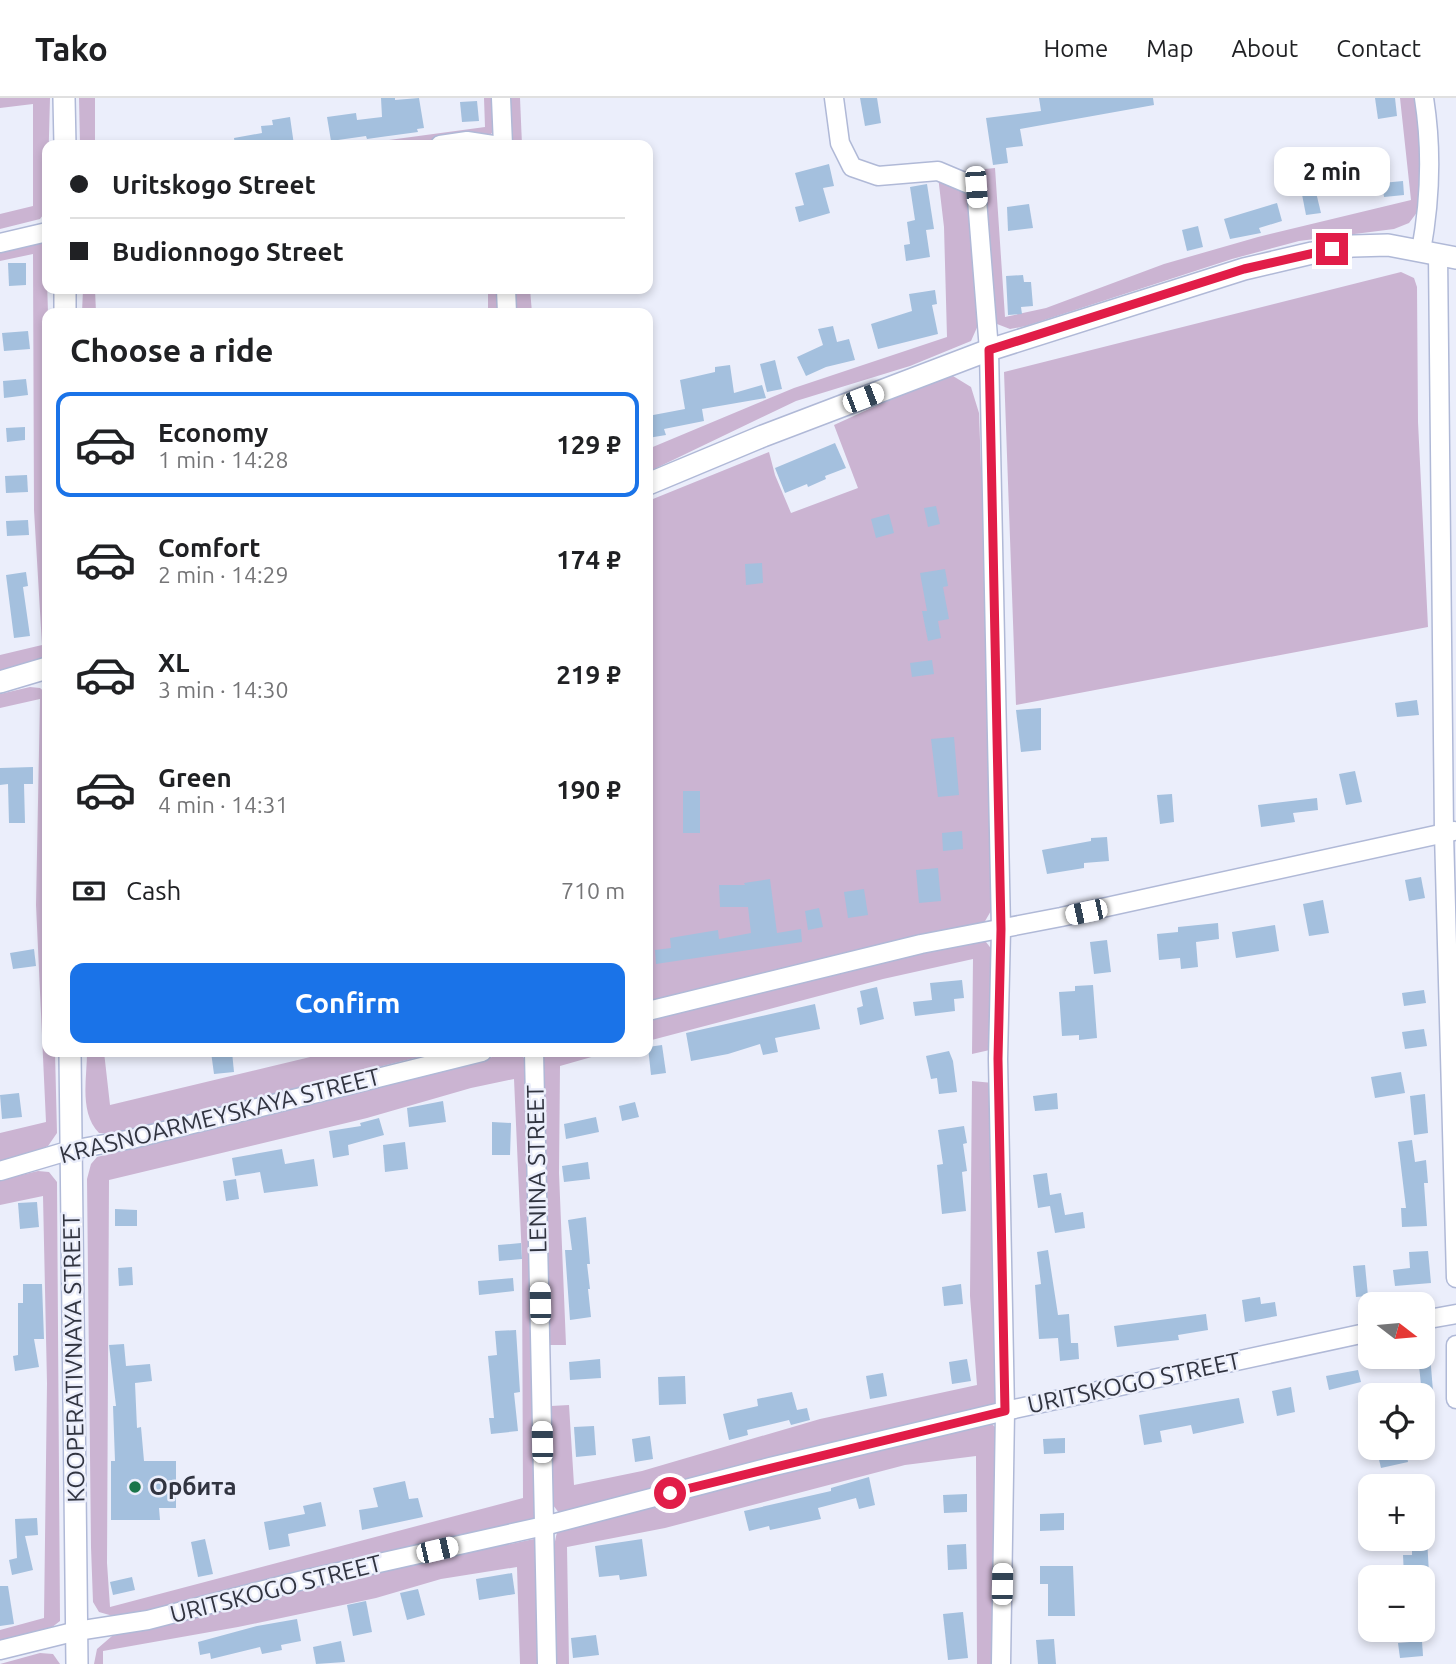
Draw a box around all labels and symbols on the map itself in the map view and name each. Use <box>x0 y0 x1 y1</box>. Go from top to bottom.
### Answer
callout: 2 min <box>1274 148 1390 197</box>
car <box>965 165 988 209</box>
route end <box>1316 233 1348 265</box>
car <box>840 381 887 415</box>
car <box>1064 897 1109 927</box>
street label: KRASNOARMEYSKAYA STREET <box>57 1063 383 1168</box>
street label: LENINA STREET <box>522 1085 551 1253</box>
street label: KOOPERATIVNAYA STREET <box>57 1213 90 1503</box>
car <box>530 1282 551 1324</box>
north arrow <box>1358 1292 1435 1368</box>
street label: URITSKOGO STREET <box>1025 1347 1243 1418</box>
car <box>532 1421 553 1463</box>
place label: Орбита <box>149 1473 236 1500</box>
route start <box>654 1477 686 1509</box>
marker: Орбита <box>127 1479 143 1495</box>
car <box>415 1535 460 1565</box>
street label: URITSKOGO STREET <box>167 1549 384 1628</box>
car <box>992 1563 1013 1605</box>

